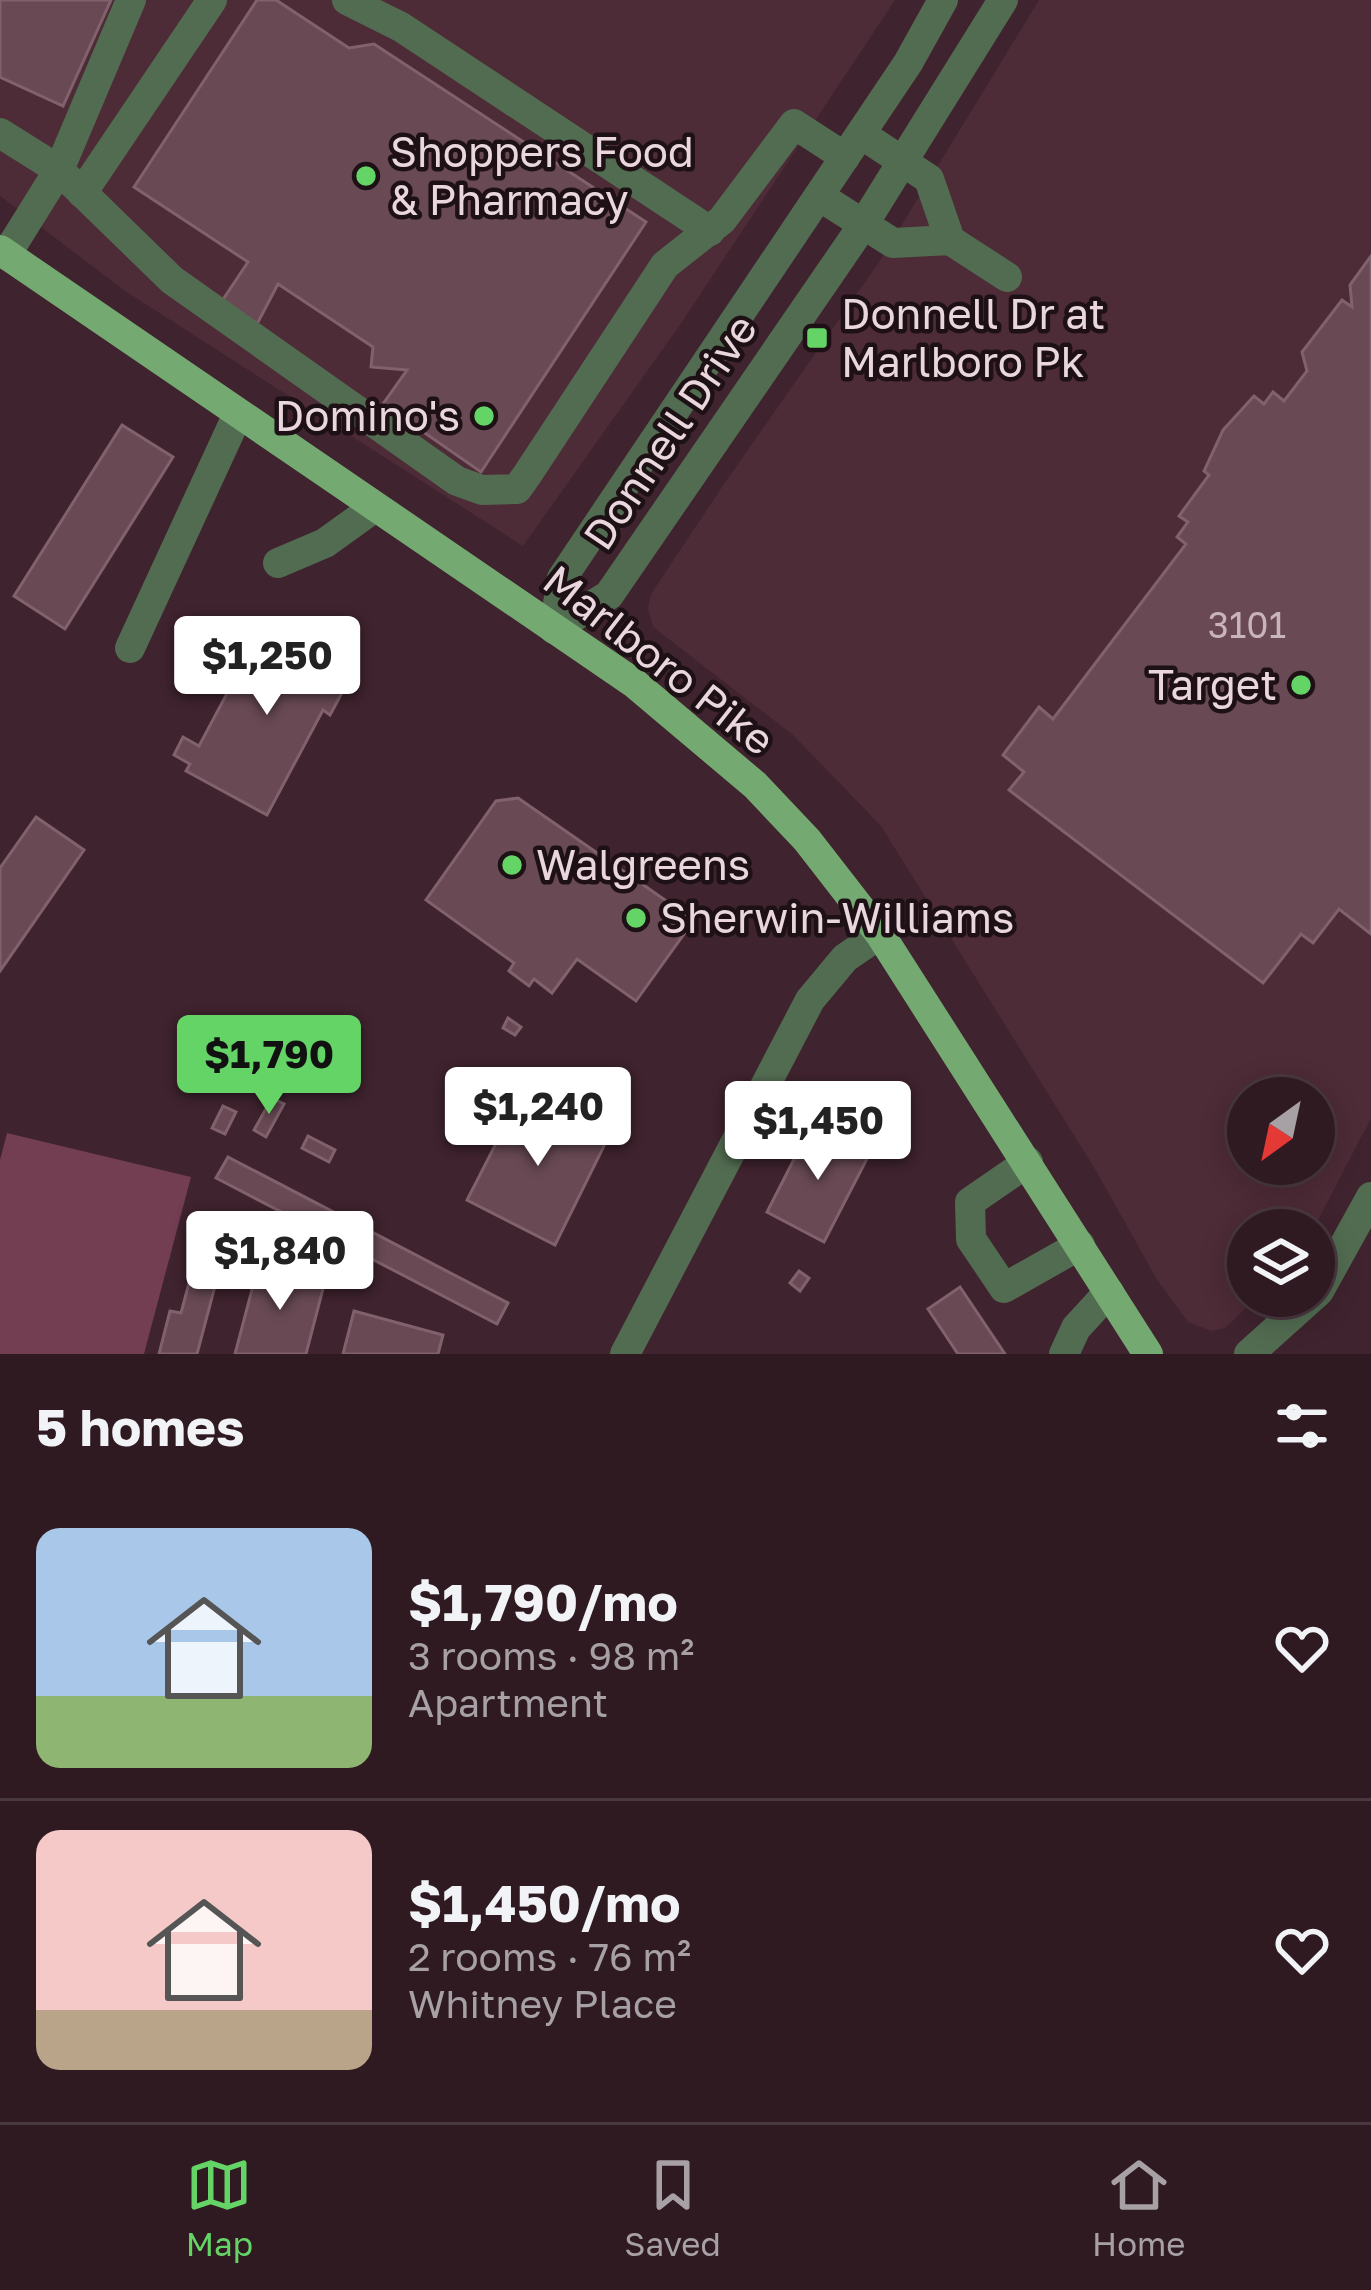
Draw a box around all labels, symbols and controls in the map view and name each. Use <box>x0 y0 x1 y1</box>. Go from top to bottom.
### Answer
place label: Shoppers Food & Pharmacy <box>390 126 694 224</box>
marker: Shoppers Food & Pharmacy <box>353 163 379 189</box>
place label: Donnell Dr at Marlboro Pk <box>841 288 1105 386</box>
street label: Donnell Drive <box>572 305 766 558</box>
marker: Donnell Dr at Marlboro Pk <box>804 325 830 351</box>
place label: Domino's <box>275 390 460 440</box>
marker: Domino's <box>471 403 497 429</box>
street label: Marlboro Pike <box>535 554 785 765</box>
house number: 3101 <box>1208 603 1286 646</box>
pin: $1,250 <box>169 616 365 718</box>
text: $1,250 <box>201 631 333 678</box>
place label: Target <box>1148 659 1277 709</box>
marker: Target <box>1288 672 1314 698</box>
place label: Walgreens <box>536 839 750 889</box>
marker: Walgreens <box>499 852 525 878</box>
place label: Sherwin-Williams <box>660 892 1014 942</box>
marker: Sherwin-Williams <box>623 905 649 931</box>
pin: $1,790 <box>171 1015 367 1117</box>
text: $1,790 <box>204 1030 334 1077</box>
pin: $1,240 <box>440 1067 636 1169</box>
north arrow <box>1227 1077 1335 1185</box>
map controls <box>1227 1077 1335 1317</box>
pin: $1,450 <box>720 1081 916 1183</box>
text: $1,240 <box>472 1082 604 1129</box>
text: $1,450 <box>752 1096 884 1143</box>
button: layers <box>1227 1209 1335 1317</box>
pin: $1,840 <box>182 1211 378 1313</box>
text: $1,840 <box>213 1226 347 1273</box>
icon: filters <box>1269 1393 1335 1459</box>
text: 5 homes <box>36 1396 245 1457</box>
text: $1,790/mo <box>408 1571 678 1632</box>
icon: home <box>132 1576 276 1720</box>
icon: heart <box>1269 1615 1335 1681</box>
text: 3 rooms · 98 m² <box>408 1632 694 1679</box>
text: Apartment <box>408 1679 608 1726</box>
text: $1,450/mo <box>408 1872 681 1933</box>
icon: home <box>132 1878 276 2022</box>
icon: heart <box>1269 1917 1335 1983</box>
text: 2 rooms · 76 m² <box>408 1933 691 1980</box>
text: Whitney Place <box>408 1980 677 2027</box>
tab: Map <box>186 2152 253 2263</box>
tab: Saved <box>624 2152 721 2263</box>
tab: Home <box>1092 2152 1185 2263</box>

